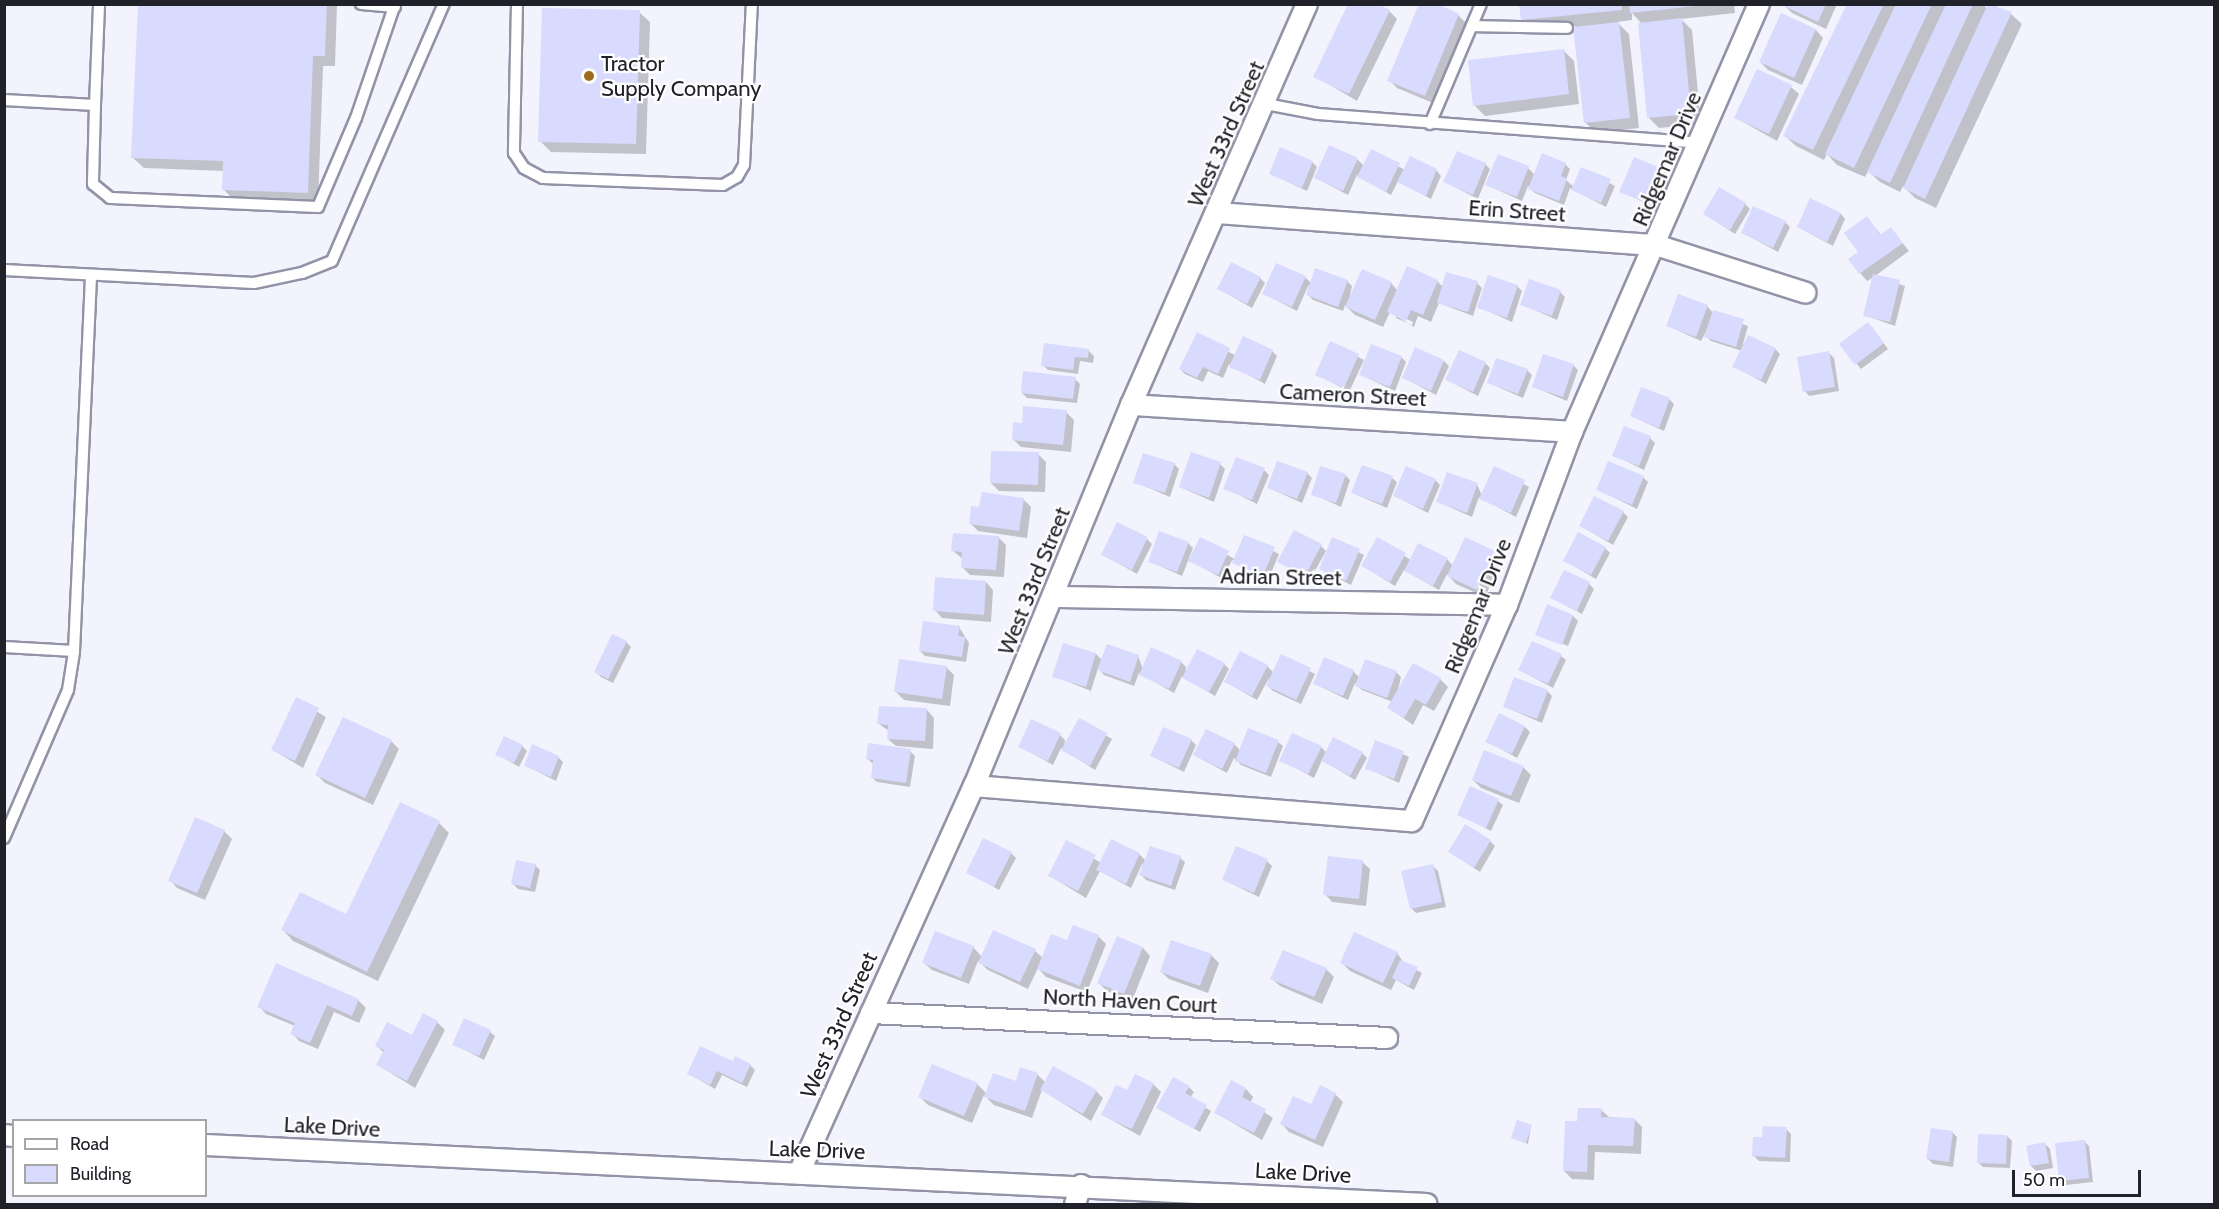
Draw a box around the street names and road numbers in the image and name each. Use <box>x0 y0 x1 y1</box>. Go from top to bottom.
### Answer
street label: West 33rd Street <box>1182 57 1270 211</box>
street label: Ridgemar Drive <box>1627 88 1707 230</box>
street label: Erin Street <box>1468 194 1566 228</box>
street label: Cameron Street <box>1279 378 1427 412</box>
street label: West 33rd Street <box>992 503 1076 659</box>
street label: Ridgemar Drive <box>1439 535 1517 677</box>
street label: Adrian Street <box>1220 563 1342 591</box>
street label: West 33rd Street <box>795 948 883 1102</box>
street label: North Haven Court <box>1042 983 1218 1019</box>
street label: Lake Drive <box>283 1111 381 1143</box>
street label: Lake Drive <box>768 1135 866 1165</box>
street label: Lake Drive <box>1254 1157 1352 1189</box>

